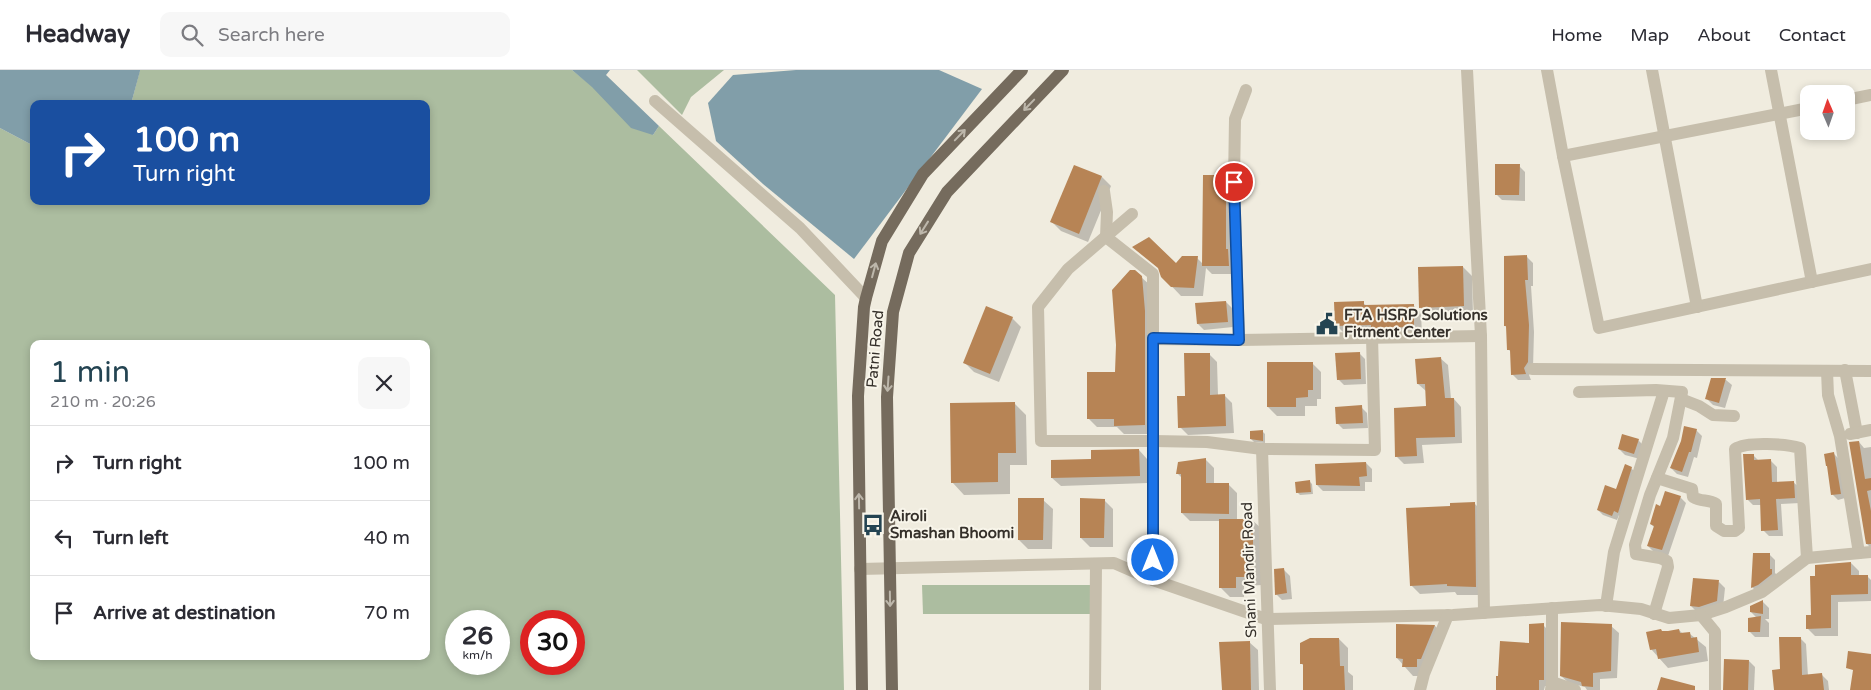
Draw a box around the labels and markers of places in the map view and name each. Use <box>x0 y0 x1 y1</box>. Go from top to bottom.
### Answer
pin <box>1213 161 1255 203</box>
place label: FTA HSRP Solutions Fitment Center <box>1344 306 1488 341</box>
public building icon: FTA HSRP Solutions Fitment Center <box>1314 311 1340 337</box>
place label: Airoli Smashan Bhoomi <box>890 507 1014 542</box>
bus stop icon: Airoli Smashan Bhoomi <box>860 512 886 538</box>

